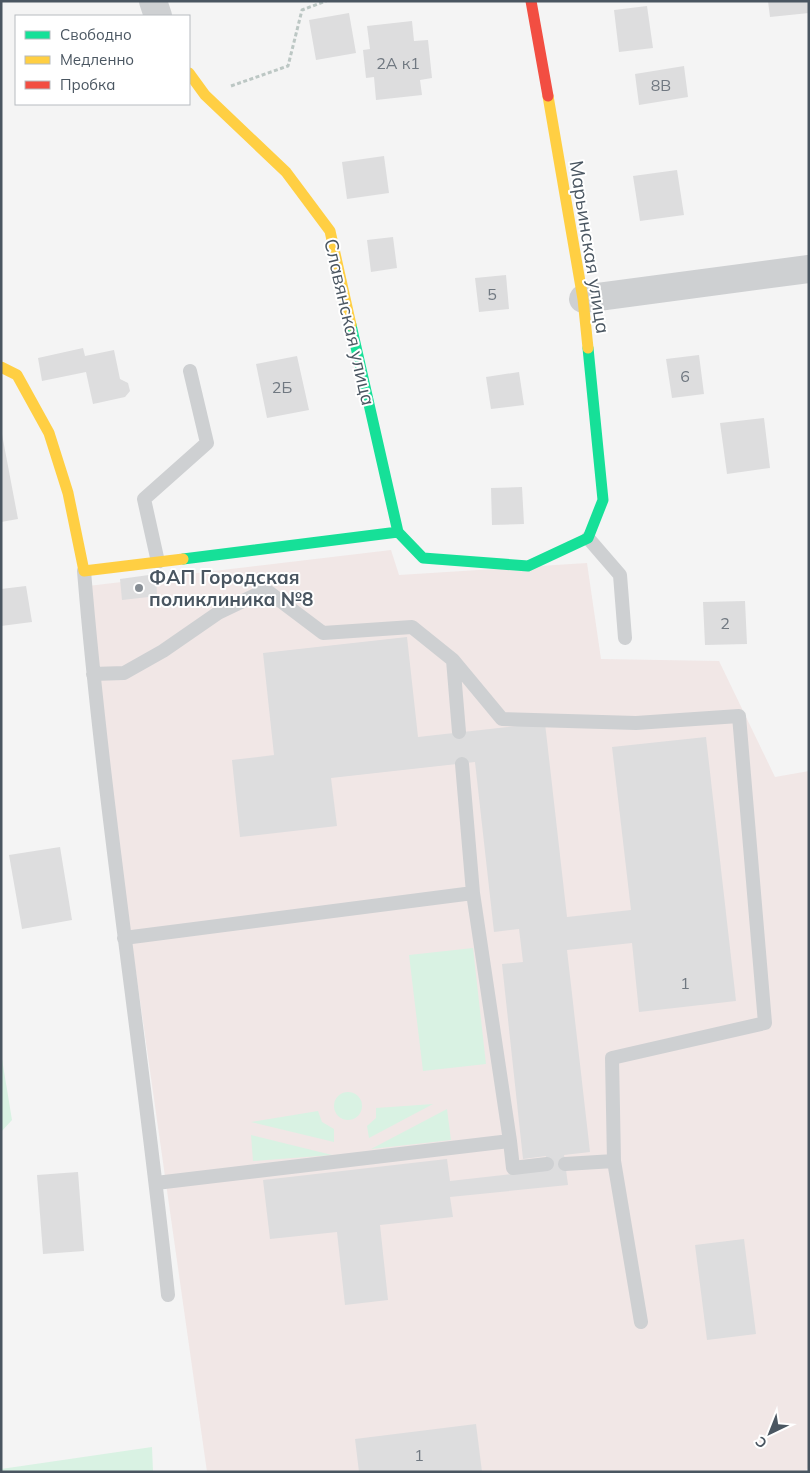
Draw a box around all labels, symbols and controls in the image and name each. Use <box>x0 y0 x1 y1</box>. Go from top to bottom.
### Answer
legend <box>15 15 190 105</box>
text: Свободно <box>60 25 132 44</box>
text: Медленно <box>60 50 134 69</box>
house number: 2А к1 <box>376 53 420 73</box>
text: Пробка <box>60 75 115 94</box>
house number: 8В <box>651 75 671 95</box>
street label: Марьинская улица <box>564 159 616 335</box>
street label: Славянская улица <box>319 236 381 408</box>
house number: 5 <box>487 284 497 304</box>
house number: 6 <box>680 366 690 386</box>
house number: 2Б <box>272 377 292 397</box>
place label: ФАП Городская поликлиника №8 <box>149 565 313 611</box>
marker: ФАП Городская поликлиника №8 <box>133 582 145 594</box>
house number: 2 <box>720 613 730 633</box>
house number: 1 <box>680 973 690 993</box>
north arrow <box>745 1408 795 1458</box>
text: С <box>751 1433 771 1452</box>
house number: 1 <box>414 1445 424 1465</box>

